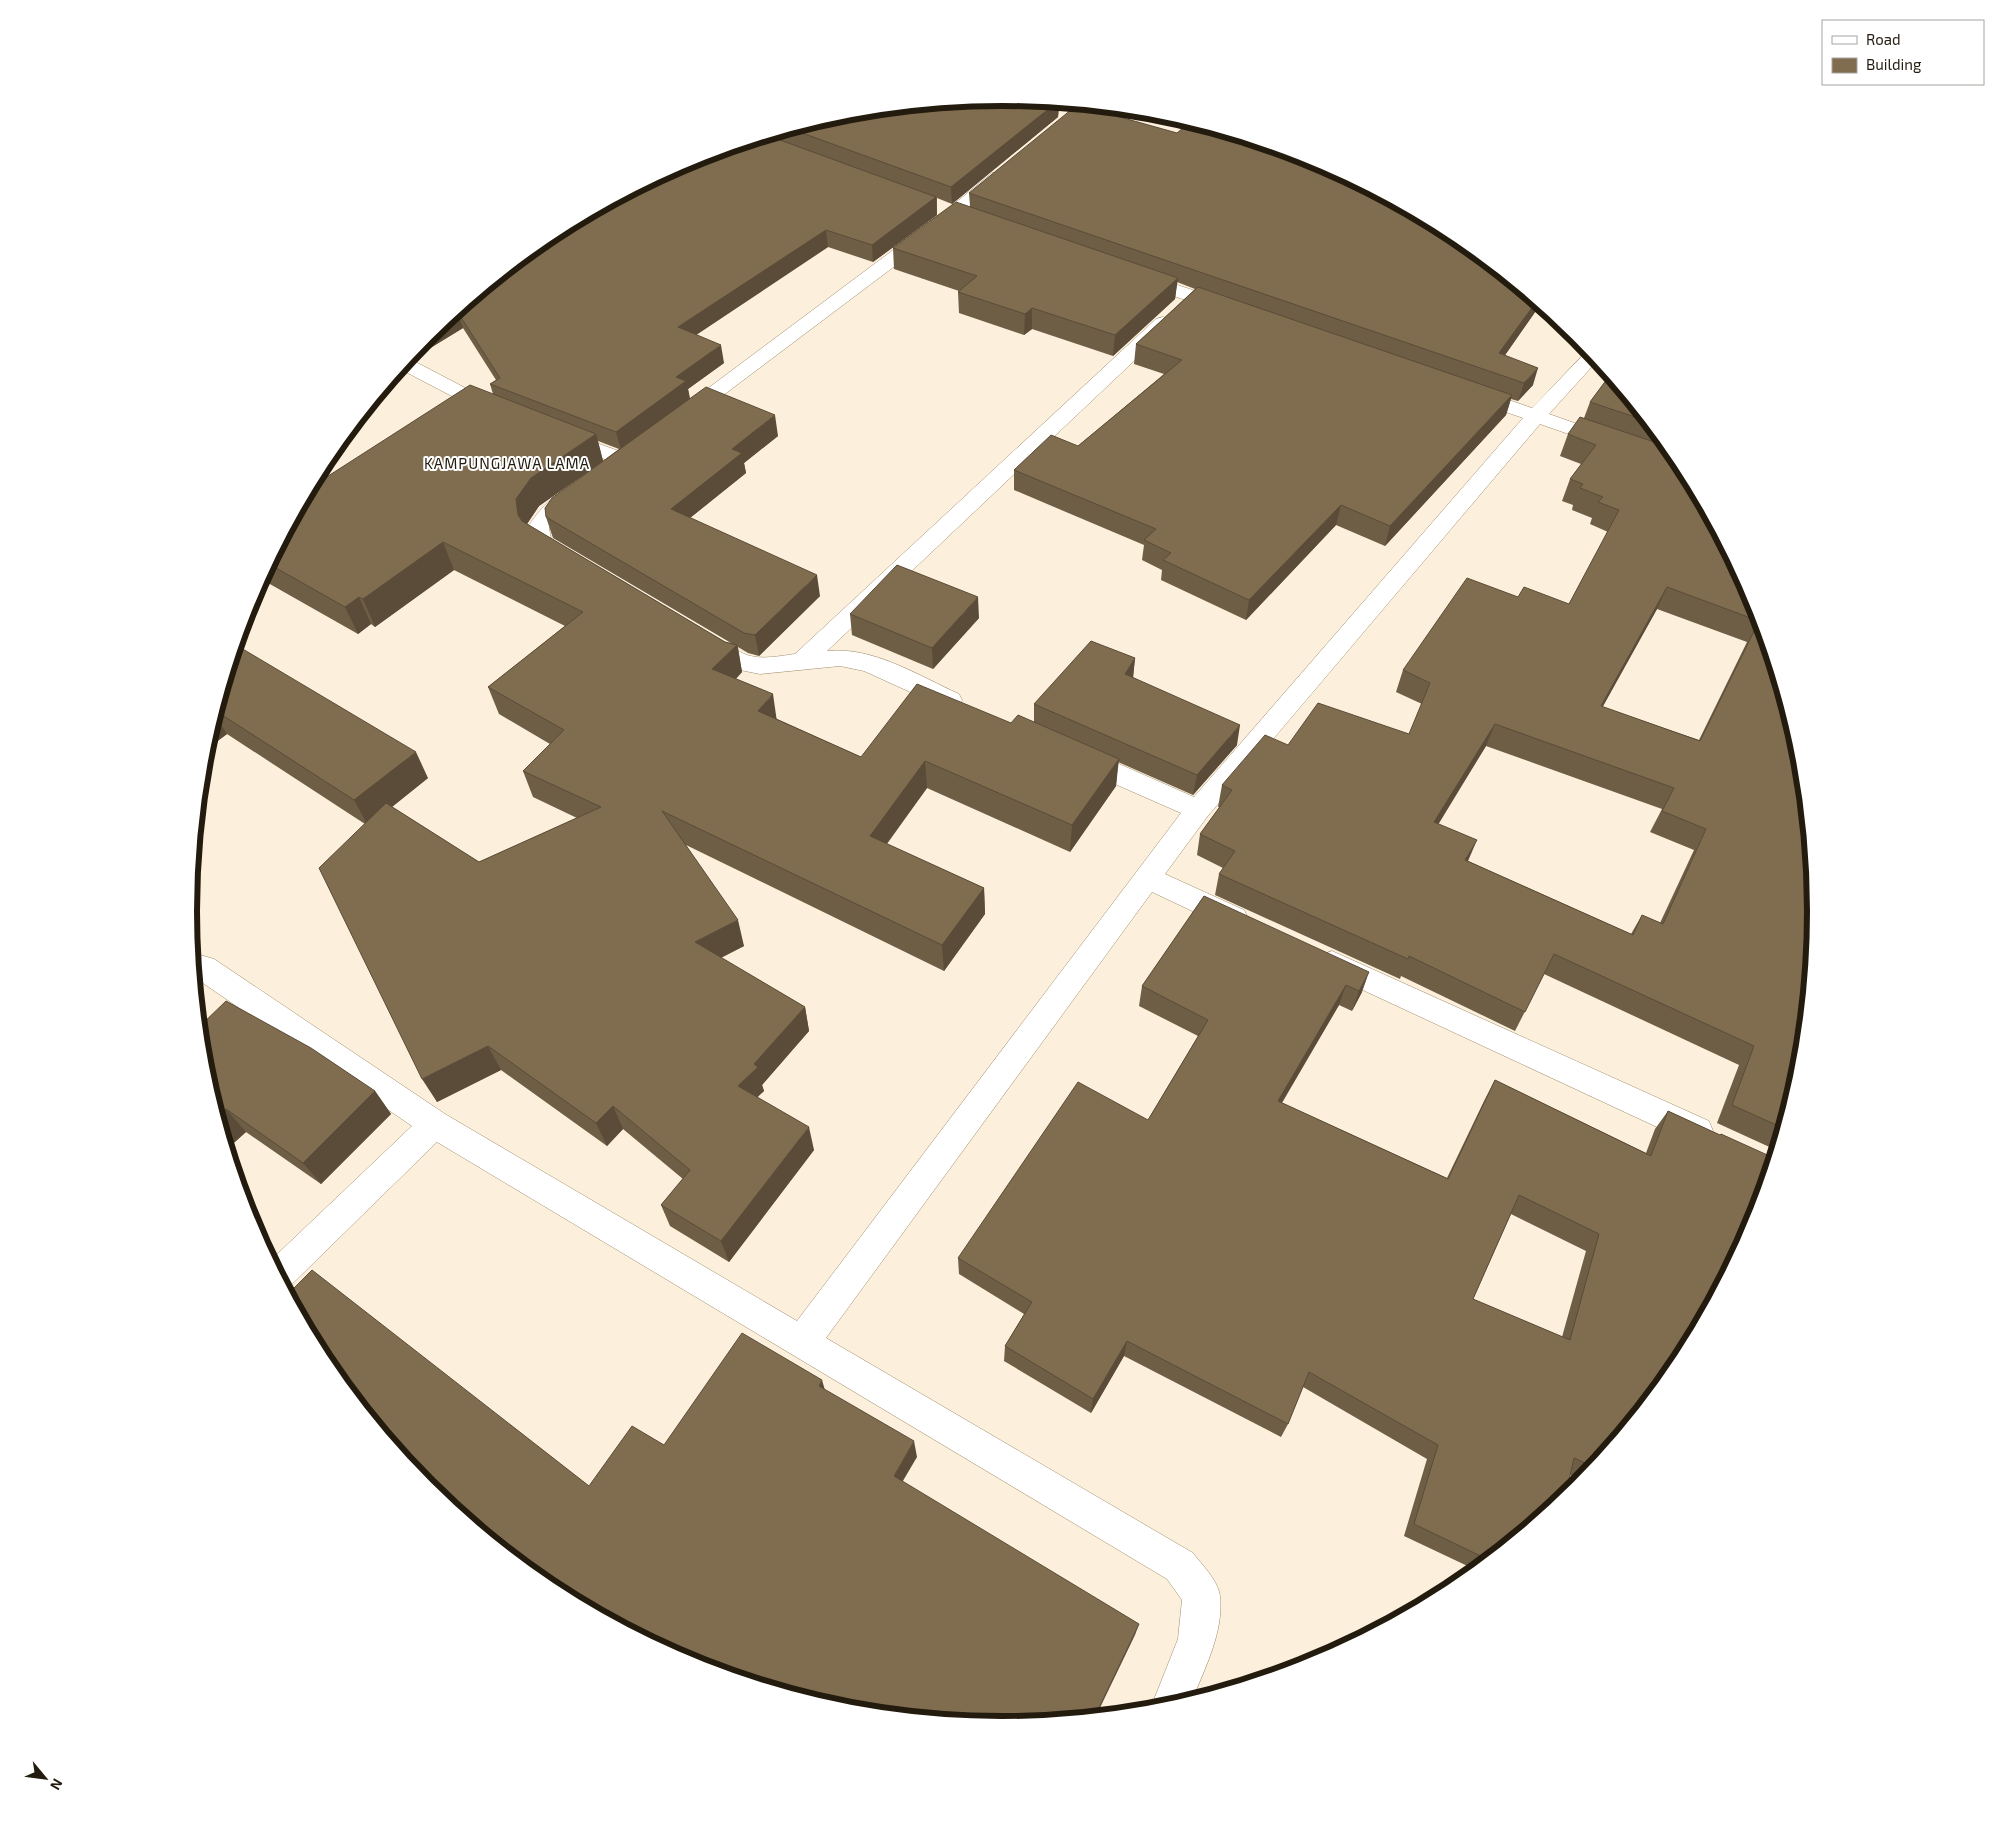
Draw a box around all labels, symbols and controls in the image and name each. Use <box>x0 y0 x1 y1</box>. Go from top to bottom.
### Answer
legend <box>1822 20 1984 85</box>
text: Road <box>1866 30 1901 48</box>
text: Building <box>1866 55 1922 73</box>
district label: KAMPUNGJAWA LAMA <box>424 454 590 472</box>
north arrow <box>20 1753 70 1803</box>
text: N <box>47 1776 67 1793</box>

